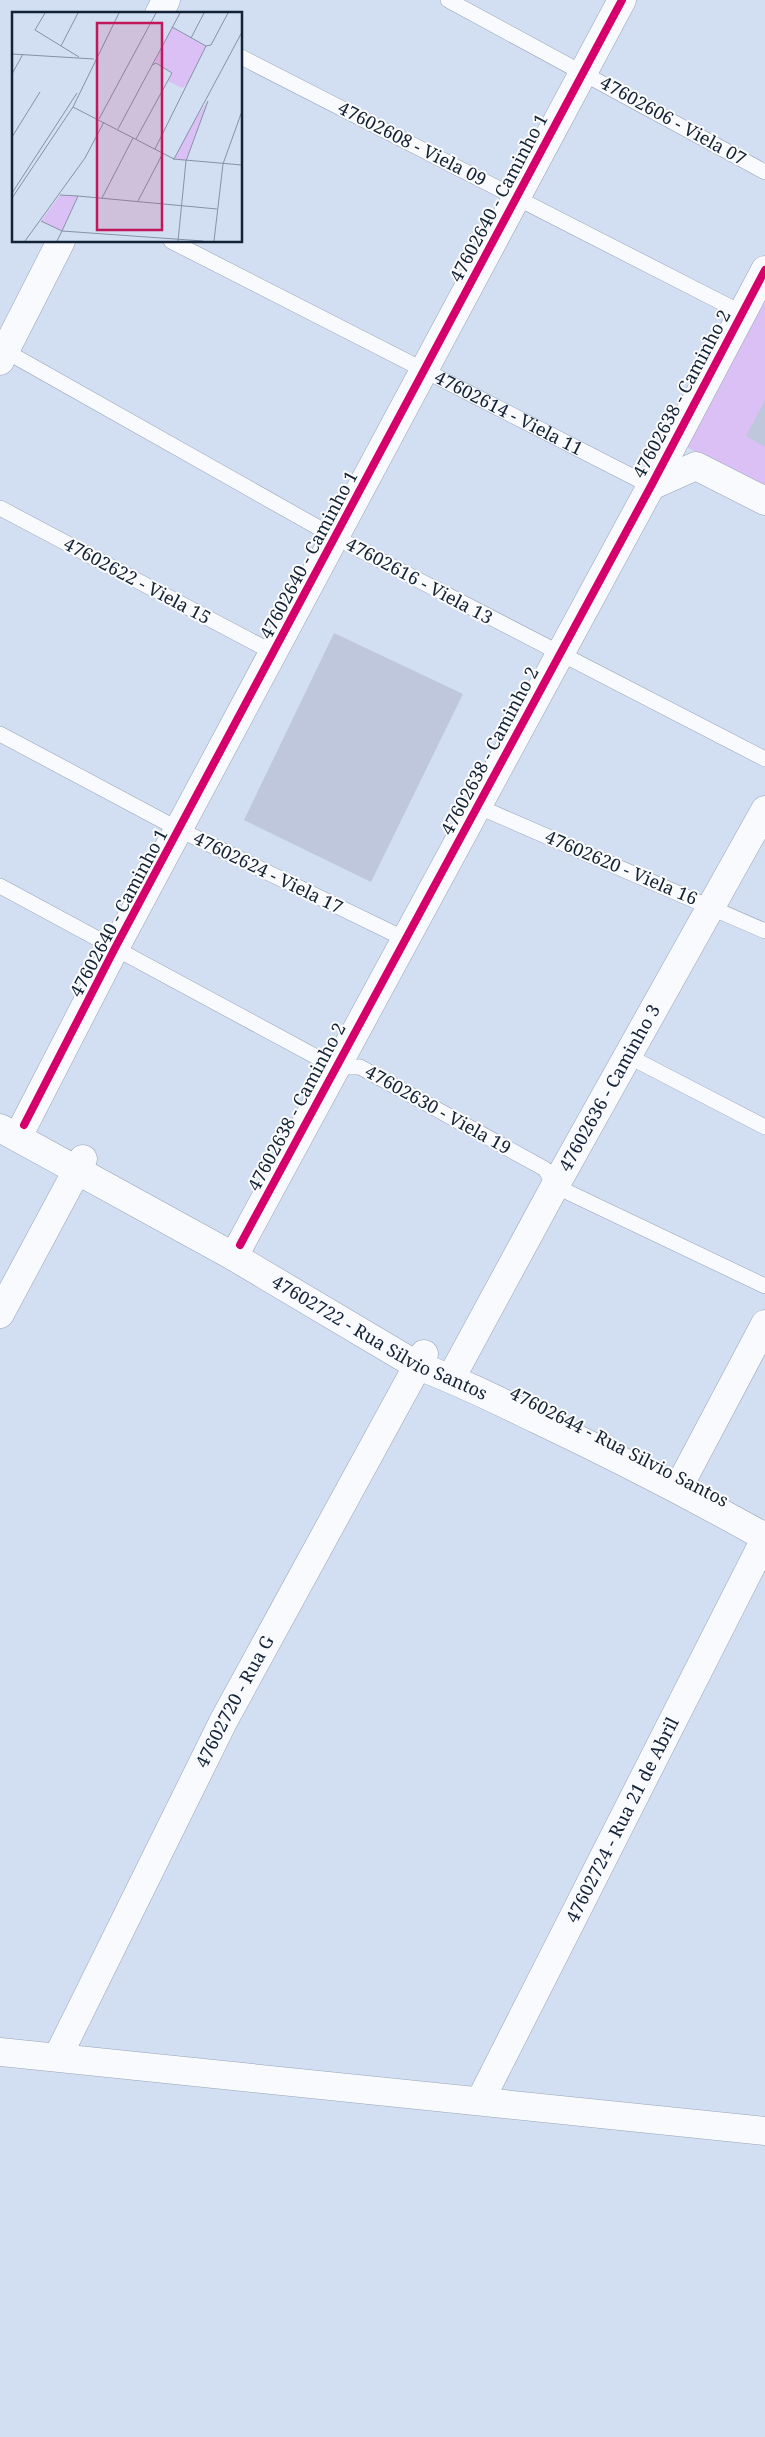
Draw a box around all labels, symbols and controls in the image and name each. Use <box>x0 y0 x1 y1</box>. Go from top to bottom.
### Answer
inset map <box>12 12 242 242</box>
street label: 47602606 - Viela 07 <box>596 70 751 170</box>
street label: 47602608 - Viela 09 <box>334 95 491 191</box>
street label: 47602640 - Caminho 1 <box>443 109 553 286</box>
street label: 47602638 - Caminho 2 <box>626 305 736 482</box>
street label: 47602614 - Viela 11 <box>431 365 587 460</box>
street label: 47602640 - Caminho 1 <box>253 466 363 643</box>
street label: 47602622 - Viela 15 <box>60 531 215 629</box>
street label: 47602616 - Viela 13 <box>342 531 497 629</box>
street label: 47602638 - Caminho 2 <box>434 662 544 839</box>
street label: 47602640 - Caminho 1 <box>63 824 173 1001</box>
street label: 47602620 - Viela 16 <box>541 824 701 910</box>
street label: 47602624 - Viela 17 <box>190 825 347 919</box>
street label: 47602636 - Caminho 3 <box>553 1000 665 1175</box>
street label: 47602638 - Caminho 2 <box>241 1018 351 1195</box>
street label: 47602630 - Viela 19 <box>361 1059 516 1159</box>
street label: 47602722 - Rua Silvio Santos <box>268 1269 492 1405</box>
street label: 47602644 - Rua Silvio Santos <box>506 1380 733 1512</box>
street label: 47602720 - Rua G <box>189 1631 279 1771</box>
street label: 47602724 - Rua 21 de Abril <box>559 1712 684 1926</box>

